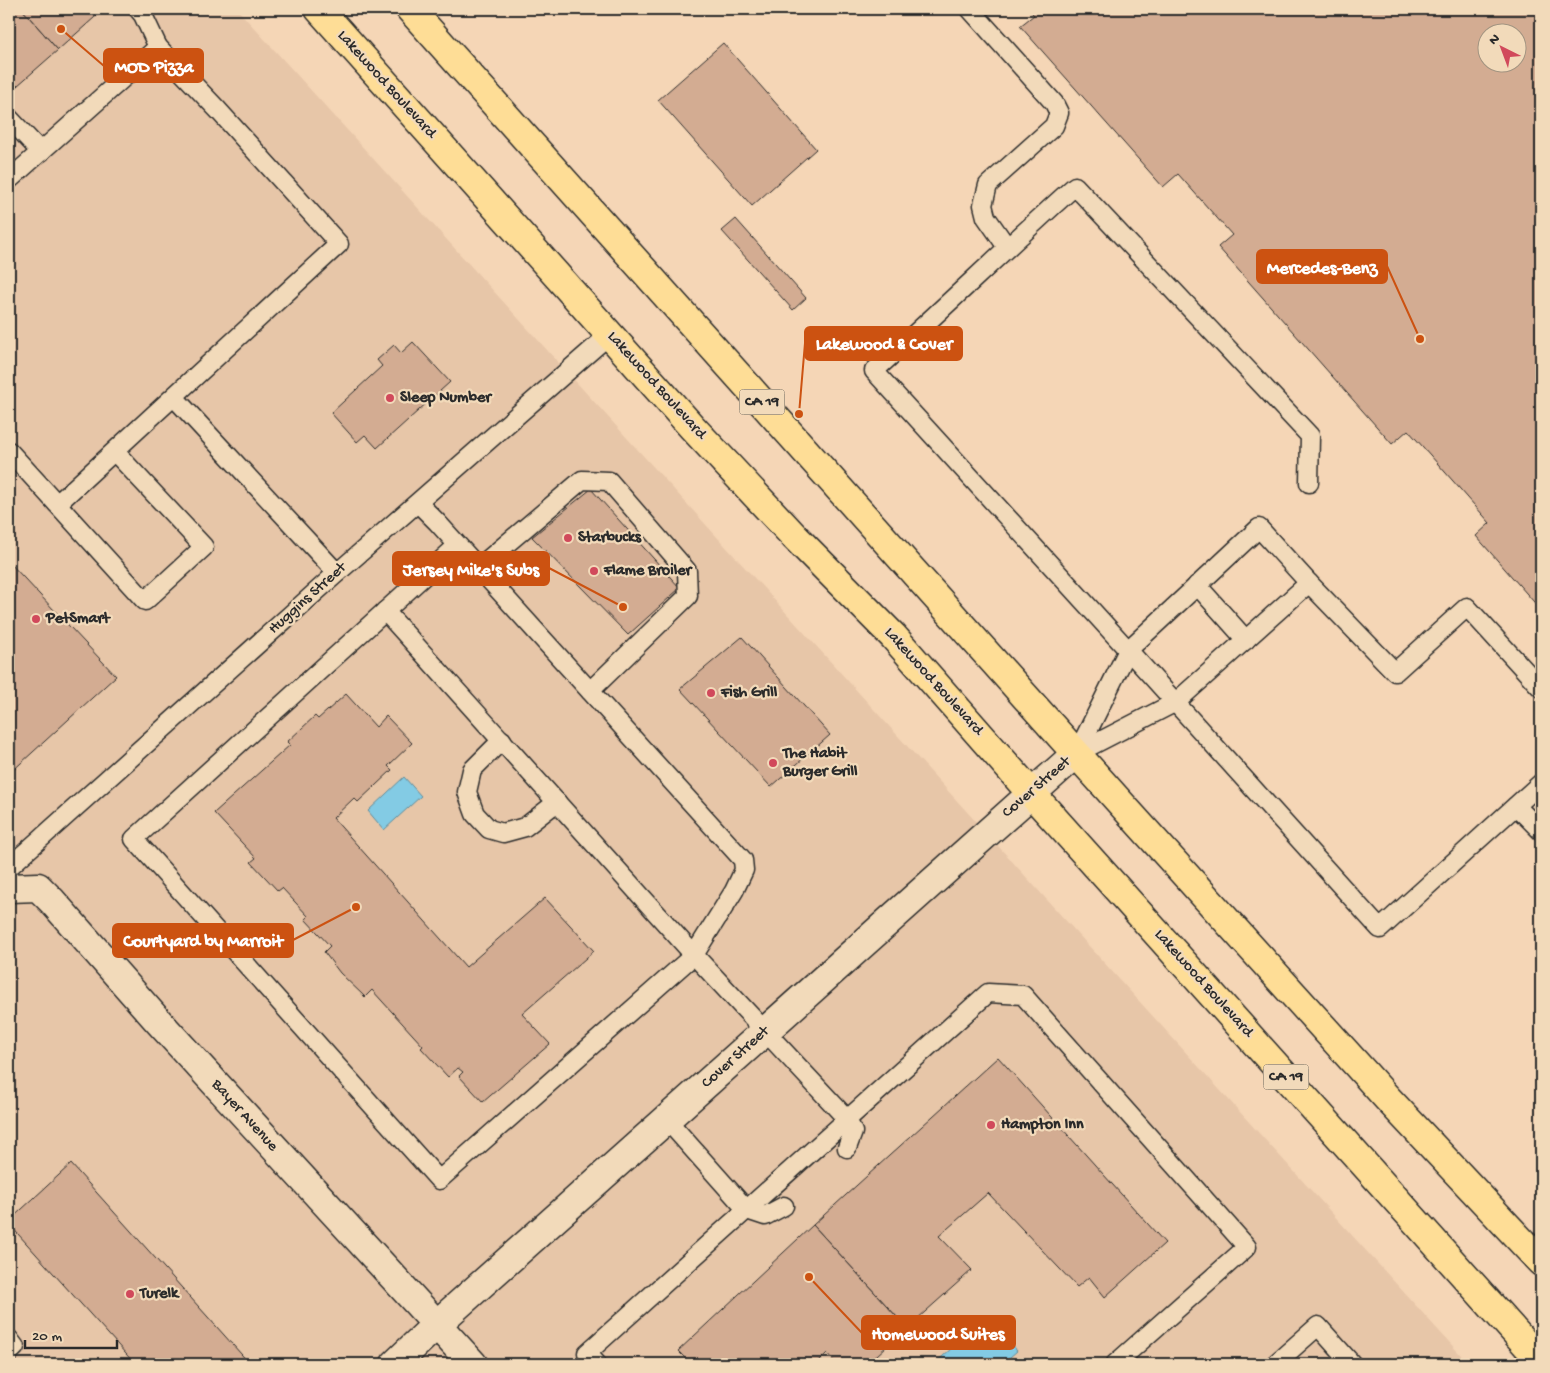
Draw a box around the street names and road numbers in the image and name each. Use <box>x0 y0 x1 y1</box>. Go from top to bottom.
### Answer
street label: Lakewood Boulevard <box>332 27 441 144</box>
street label: Lakewood Boulevard <box>602 328 711 445</box>
road number: CA 19 <box>740 390 784 414</box>
street label: Huggins Street <box>265 558 352 639</box>
street label: Lakewood Boulevard <box>879 624 988 741</box>
street label: Cover Street <box>999 752 1076 823</box>
street label: Lakewood Boulevard <box>1149 926 1258 1043</box>
street label: Cover Street <box>698 1022 775 1093</box>
road number: CA 19 <box>1264 1064 1308 1090</box>
street label: Bayer Avenue <box>206 1075 282 1157</box>

